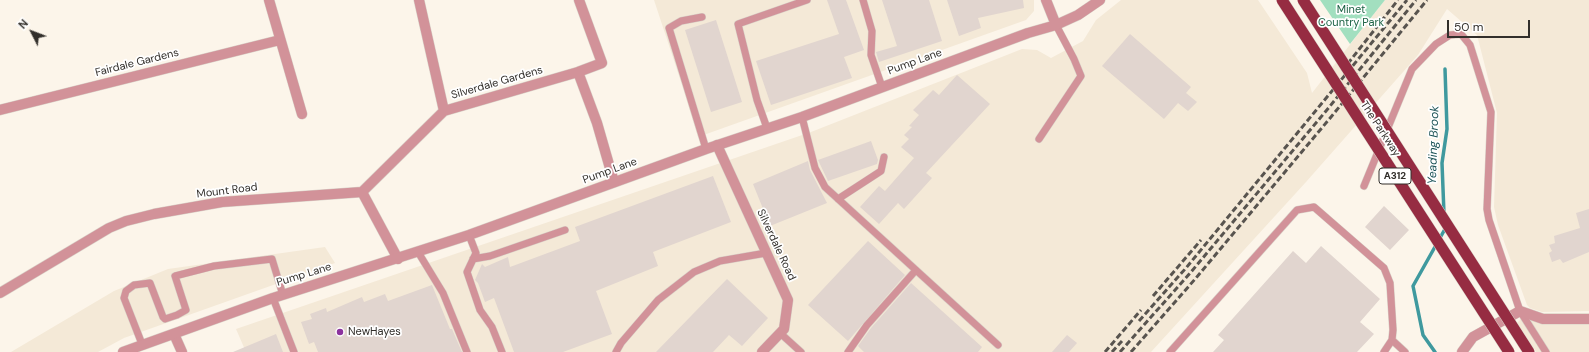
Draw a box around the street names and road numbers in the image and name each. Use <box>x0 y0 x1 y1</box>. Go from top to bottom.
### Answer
street label: Fairdale Gardens <box>94 46 180 80</box>
street label: Pump Lane <box>886 46 944 78</box>
street label: Silverdale Gardens <box>450 64 544 102</box>
street label: The Parkway <box>1357 99 1403 159</box>
street label: Pump Lane <box>581 155 639 187</box>
road number: A312 <box>1379 168 1411 184</box>
street label: Mount Road <box>196 181 258 201</box>
street label: Silverdale Road <box>754 207 798 283</box>
street label: Pump Lane <box>275 260 333 290</box>

